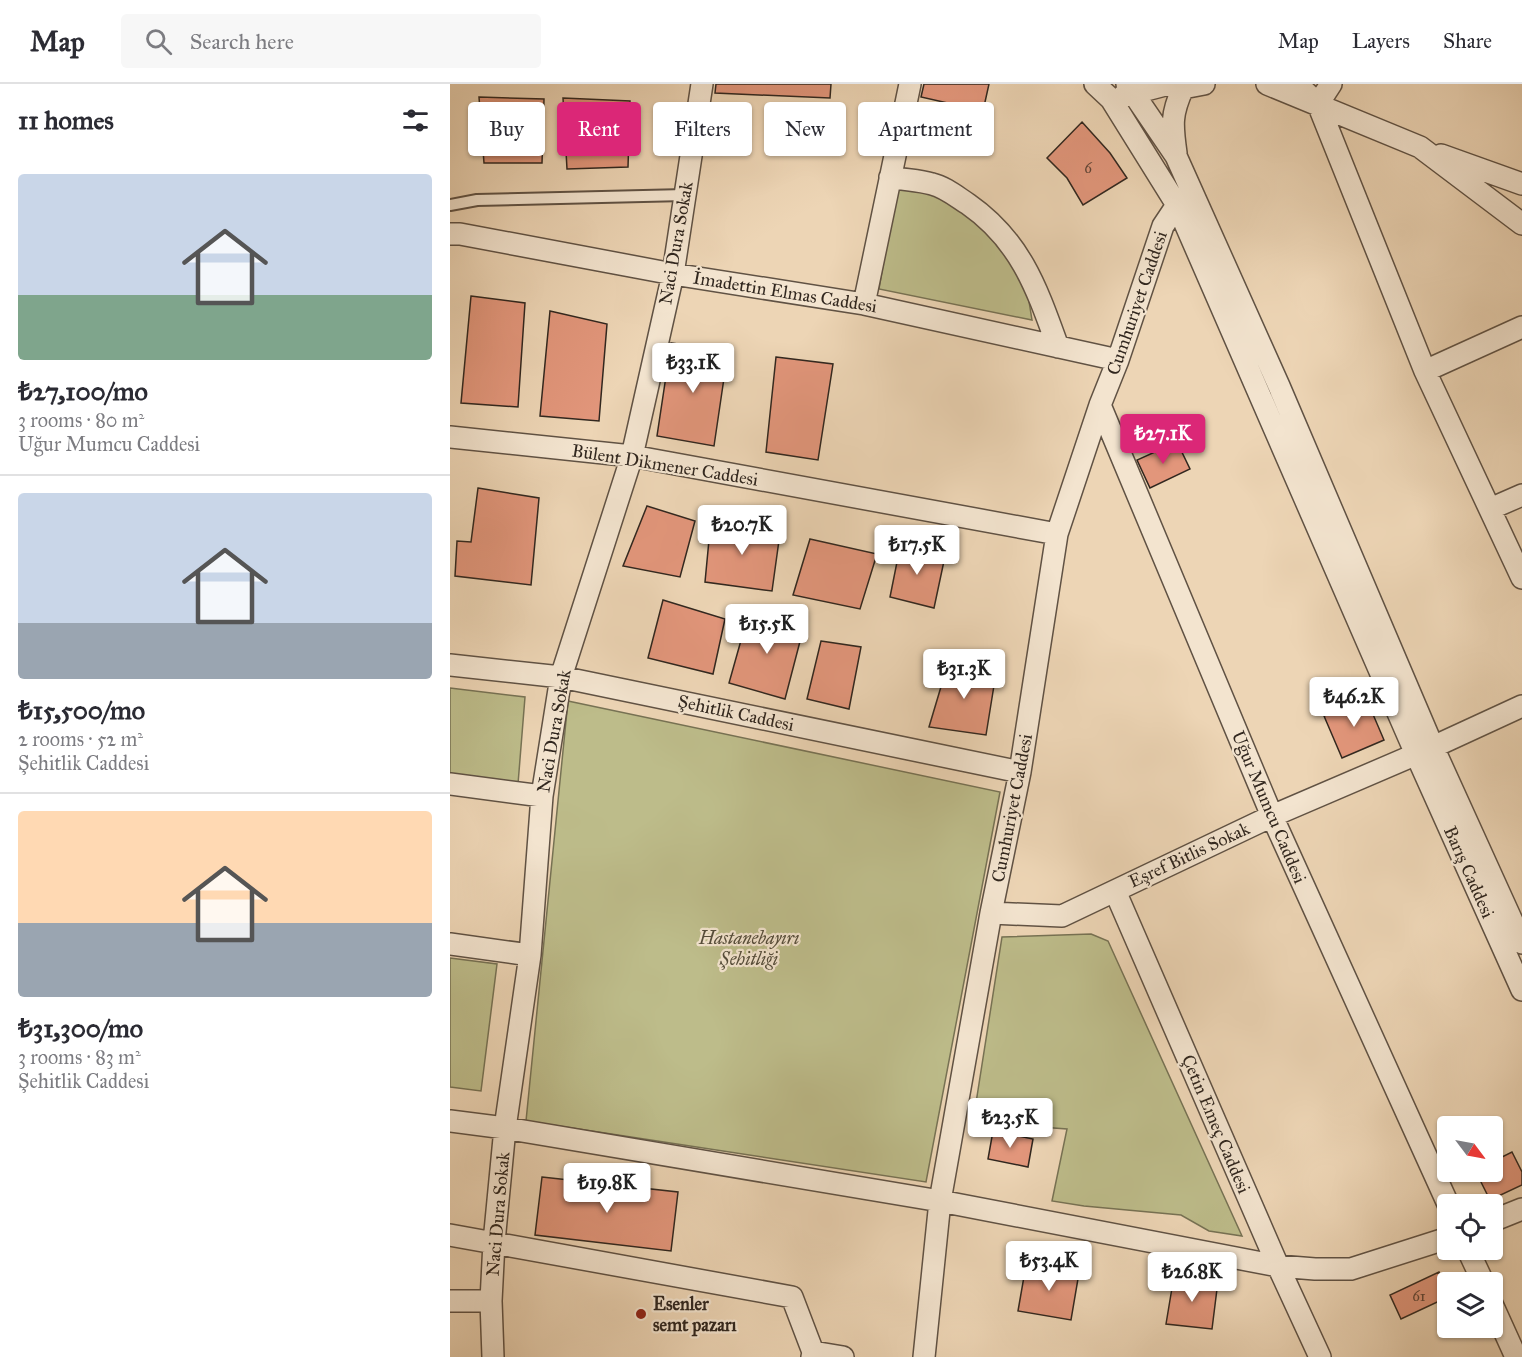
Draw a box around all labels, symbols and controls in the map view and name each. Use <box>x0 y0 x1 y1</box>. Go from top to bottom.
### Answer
search box <box>121 14 541 68</box>
text: Map <box>30 24 85 59</box>
icon: search <box>142 25 175 58</box>
text: Search here <box>190 28 294 55</box>
text: Map <box>1278 28 1319 54</box>
text: Layers <box>1352 28 1410 54</box>
text: Share <box>1443 28 1492 54</box>
chip: Buy <box>468 102 545 156</box>
chip: Rent <box>557 102 641 156</box>
chip: Filters <box>653 102 752 156</box>
chip: New <box>764 102 846 156</box>
chip: Apartment <box>858 102 994 156</box>
text: 11 homes <box>18 104 114 136</box>
icon: filters <box>399 104 432 137</box>
house number: 6 <box>1084 159 1093 177</box>
street label: Naci Dura Sokak <box>654 179 698 306</box>
icon: home <box>171 213 279 321</box>
street label: Cumhuriyet Caddesi <box>1102 228 1172 378</box>
street label: İmadettin Elmas Caddesi <box>691 266 879 317</box>
pin: ₺33.1K <box>644 343 742 394</box>
text: ₺33.1K <box>666 350 720 374</box>
text: ₺27,100/mo <box>18 375 148 407</box>
text: 3 rooms · 80 m² <box>18 408 144 432</box>
pin: ₺27.1K <box>1114 414 1212 465</box>
text: ₺27.1K <box>1134 421 1192 445</box>
text: Uğur Mumcu Caddesi <box>18 432 200 456</box>
street label: Bülent Dikmener Caddesi <box>570 439 760 491</box>
pin: ₺20.7K <box>693 505 791 556</box>
text: ₺20.7K <box>712 512 772 536</box>
pin: ₺17.5K <box>868 525 966 576</box>
icon: home <box>171 532 279 640</box>
text: ₺17.5K <box>888 532 946 556</box>
pin: ₺15.5K <box>718 604 816 655</box>
text: ₺15.5K <box>739 611 795 635</box>
pin: ₺31.3K <box>915 649 1013 700</box>
text: ₺31.3K <box>937 656 991 680</box>
street label: Naci Dura Sokak <box>532 667 576 794</box>
pin: ₺46.2K <box>1305 677 1403 728</box>
text: ₺46.2K <box>1323 684 1385 708</box>
street label: Şehitlik Caddesi <box>676 690 796 736</box>
text: ₺15,500/mo <box>18 694 145 726</box>
text: 2 rooms · 52 m² <box>18 727 143 751</box>
street label: Uğur Mumcu Caddesi <box>1226 727 1311 887</box>
street label: Cumhuriyet Caddesi <box>987 732 1037 884</box>
text: Şehitlik Caddesi <box>18 751 149 775</box>
street label: Eşref Bitlis Sokak <box>1125 817 1253 893</box>
street label: Barış Caddesi <box>1439 822 1499 922</box>
icon: home <box>171 850 279 958</box>
park label: Hastanebayırı Şehitliği <box>698 927 799 970</box>
text: ₺31,300/mo <box>18 1012 143 1044</box>
text: 3 rooms · 83 m² <box>18 1045 141 1069</box>
street label: Çetin Emeç Caddesi <box>1177 1051 1255 1197</box>
text: Şehitlik Caddesi <box>18 1069 149 1093</box>
pin: ₺23.5K <box>961 1098 1059 1149</box>
text: ₺23.5K <box>982 1105 1038 1129</box>
north arrow <box>1437 1116 1503 1182</box>
map controls <box>1437 1116 1503 1338</box>
street label: Naci Dura Sokak <box>482 1150 514 1277</box>
pin: ₺19.8K <box>558 1163 656 1214</box>
text: ₺19.8K <box>578 1170 636 1194</box>
button: locate <box>1437 1194 1503 1260</box>
pin: ₺53.4K <box>1000 1241 1098 1292</box>
text: ₺53.4K <box>1020 1248 1078 1272</box>
pin: ₺26.8K <box>1143 1252 1241 1303</box>
text: ₺26.8K <box>1162 1259 1222 1283</box>
button: layers <box>1437 1272 1503 1338</box>
house number: 61 <box>1412 1287 1426 1305</box>
place label: Esenler semt pazarı <box>653 1293 738 1337</box>
marker: Esenler semt pazarı <box>634 1307 648 1321</box>

